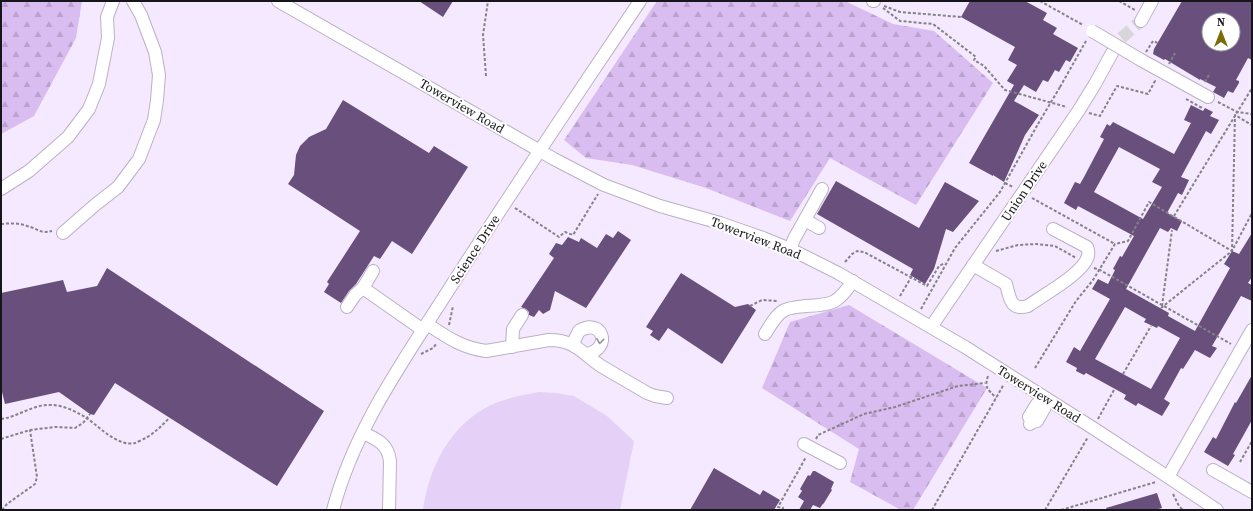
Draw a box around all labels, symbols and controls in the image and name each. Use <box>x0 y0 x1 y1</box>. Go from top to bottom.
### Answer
north arrow <box>1201 12 1241 52</box>
text: N <box>1217 15 1225 30</box>
street label: Towerview Road <box>416 75 508 138</box>
street label: Union Drive <box>997 157 1051 225</box>
street label: Science Drive <box>446 211 504 287</box>
street label: Towerview Road <box>708 213 804 263</box>
one-way arrow <box>596 338 605 344</box>
street label: Towerview Road <box>994 362 1084 427</box>

